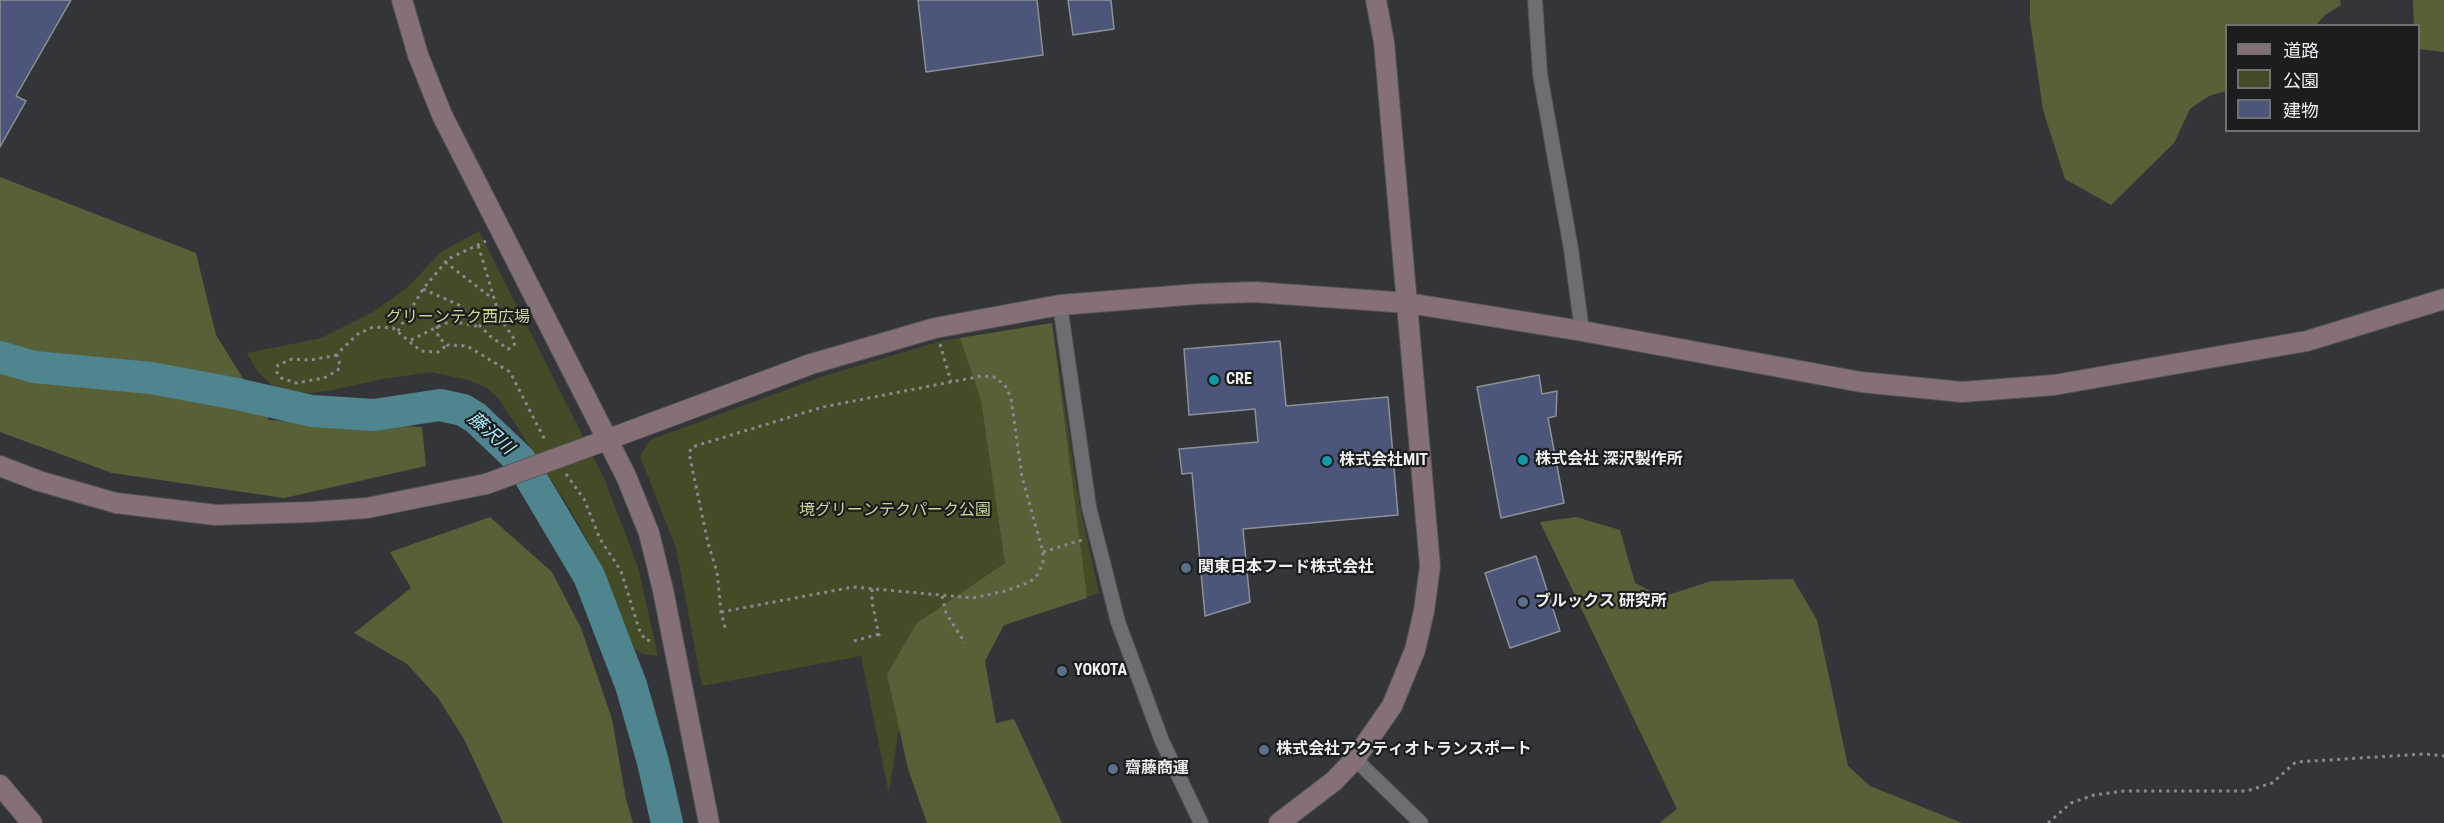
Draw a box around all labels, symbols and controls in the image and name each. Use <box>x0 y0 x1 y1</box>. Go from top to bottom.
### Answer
legend <box>2225 24 2420 132</box>
text: 道路 <box>2283 40 2319 61</box>
text: 公園 <box>2283 70 2319 91</box>
text: 建物 <box>2283 100 2319 121</box>
park label: グリーンテク西広場 <box>386 308 530 328</box>
place label: CRE <box>1226 370 1252 390</box>
marker: CRE <box>1207 373 1221 387</box>
water label: 藤沢川 <box>463 408 517 460</box>
place label: 株式会社 深沢製作所 <box>1535 450 1683 470</box>
place label: 株式会社MIT <box>1339 451 1428 471</box>
marker: 株式会社 深沢製作所 <box>1516 453 1530 467</box>
marker: 株式会社MIT <box>1320 454 1334 468</box>
park label: 境グリーンテクパーク公園 <box>799 501 991 521</box>
place label: 関東日本フード株式会社 <box>1198 558 1374 578</box>
marker: 関東日本フード株式会社 <box>1179 561 1193 575</box>
place label: ブルックス 研究所 <box>1535 592 1667 612</box>
marker: ブルックス 研究所 <box>1516 595 1530 609</box>
place label: YOKOTA <box>1074 661 1127 681</box>
marker: YOKOTA <box>1055 664 1069 678</box>
place label: 株式会社アクティオトランスポート <box>1276 740 1532 760</box>
marker: 株式会社アクティオトランスポート <box>1257 743 1271 757</box>
place label: 齋藤商運 <box>1125 759 1189 779</box>
marker: 齋藤商運 <box>1106 762 1120 776</box>

